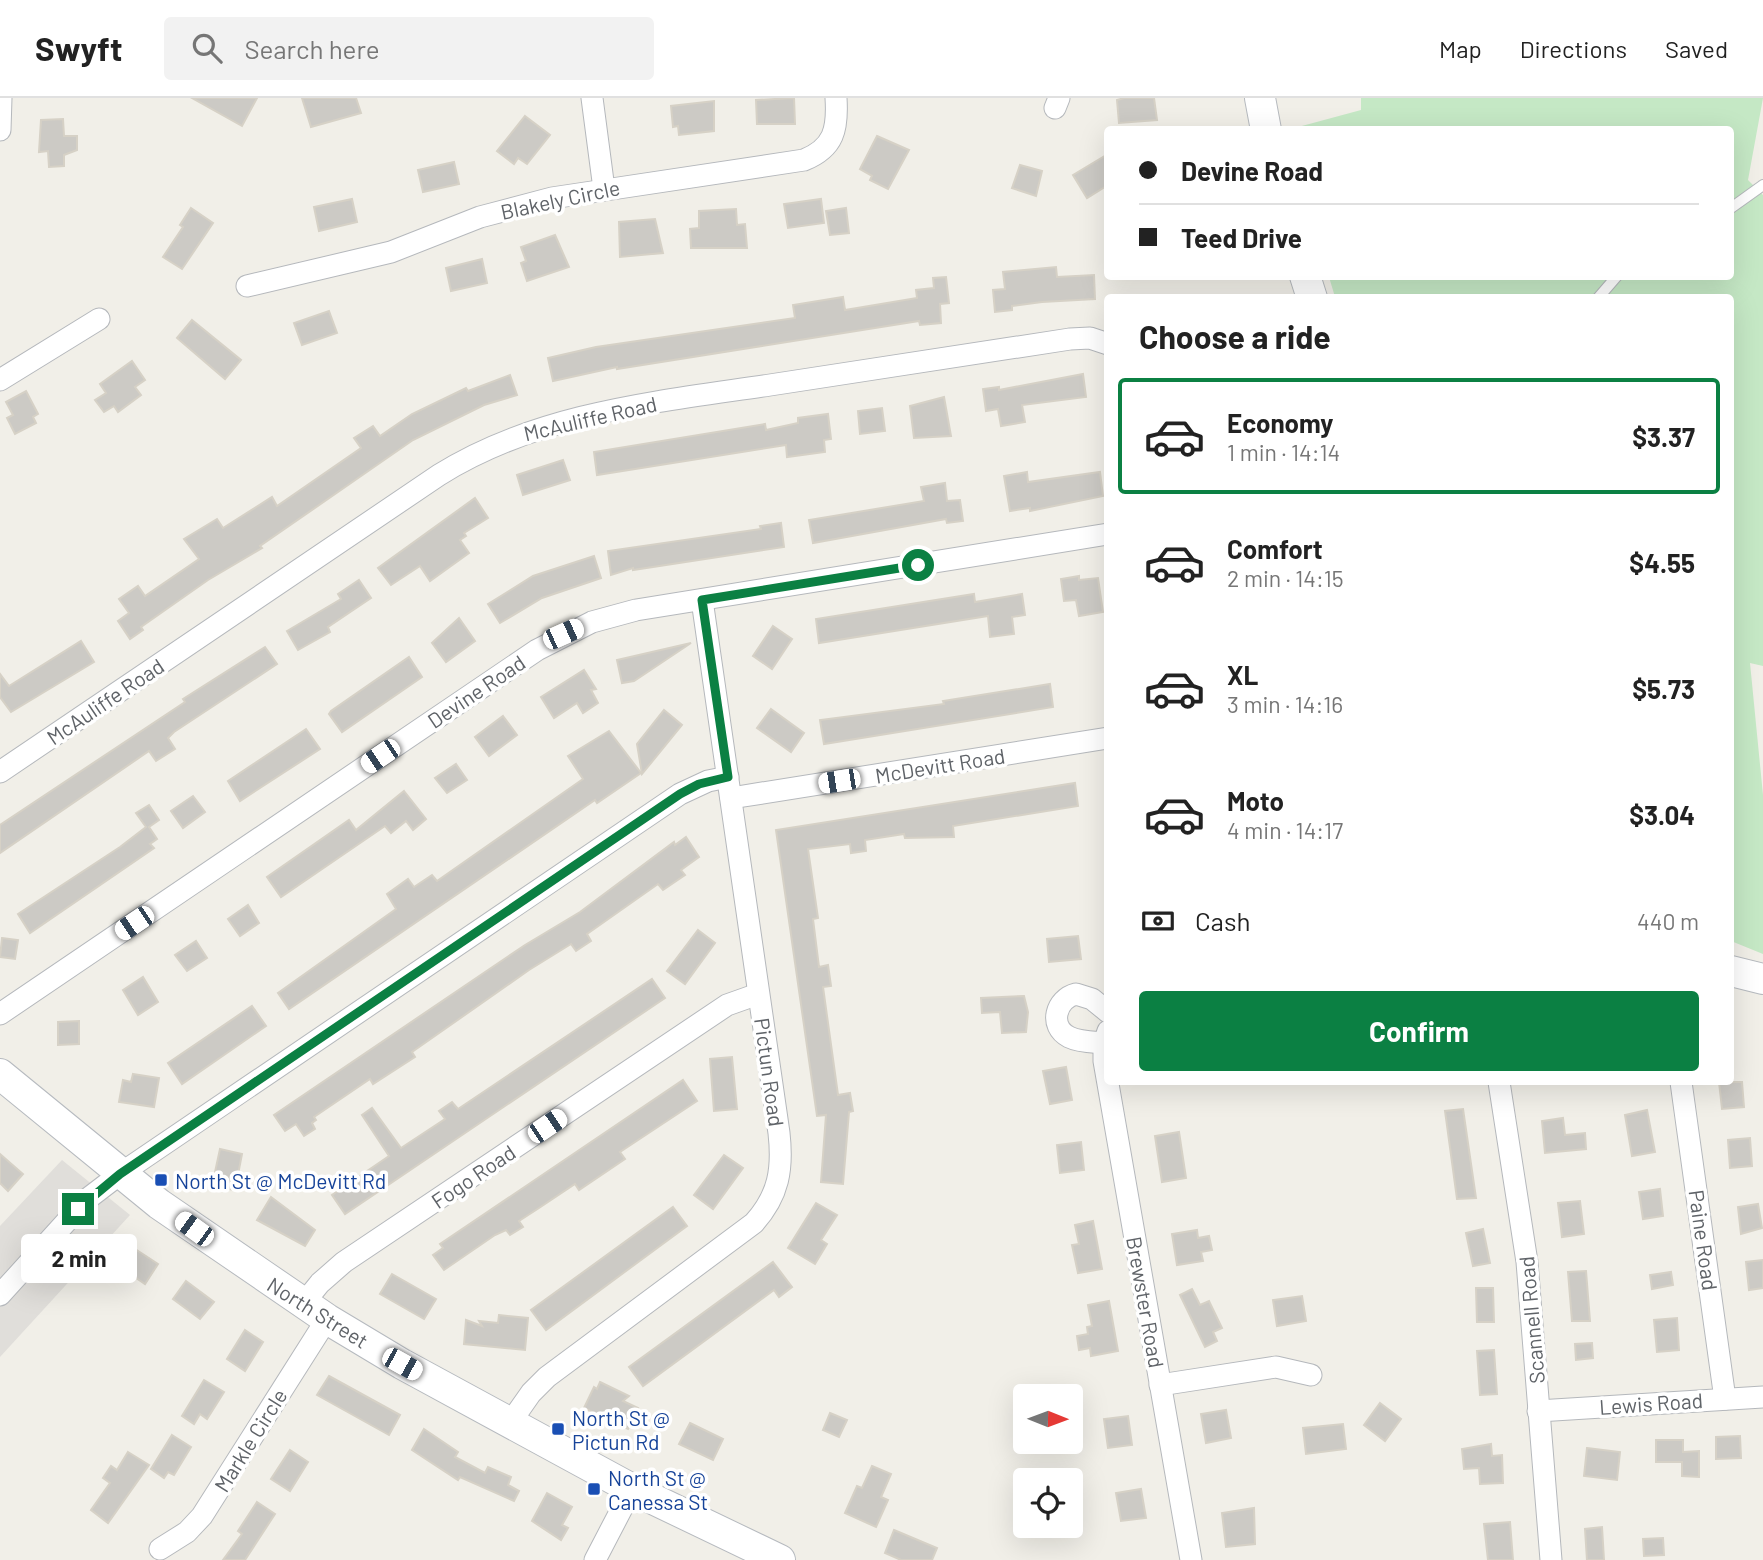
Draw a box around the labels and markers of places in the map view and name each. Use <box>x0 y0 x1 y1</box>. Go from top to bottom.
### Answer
place label: North St @ McDevitt Rd <box>175 1168 386 1193</box>
marker: North St @ McDevitt Rd <box>153 1172 169 1188</box>
place label: North St @ Pictun Rd <box>572 1405 670 1454</box>
marker: North St @ Pictun Rd <box>550 1421 566 1437</box>
place label: North St @ Canessa St <box>608 1465 708 1514</box>
marker: North St @ Canessa St <box>586 1481 602 1497</box>

